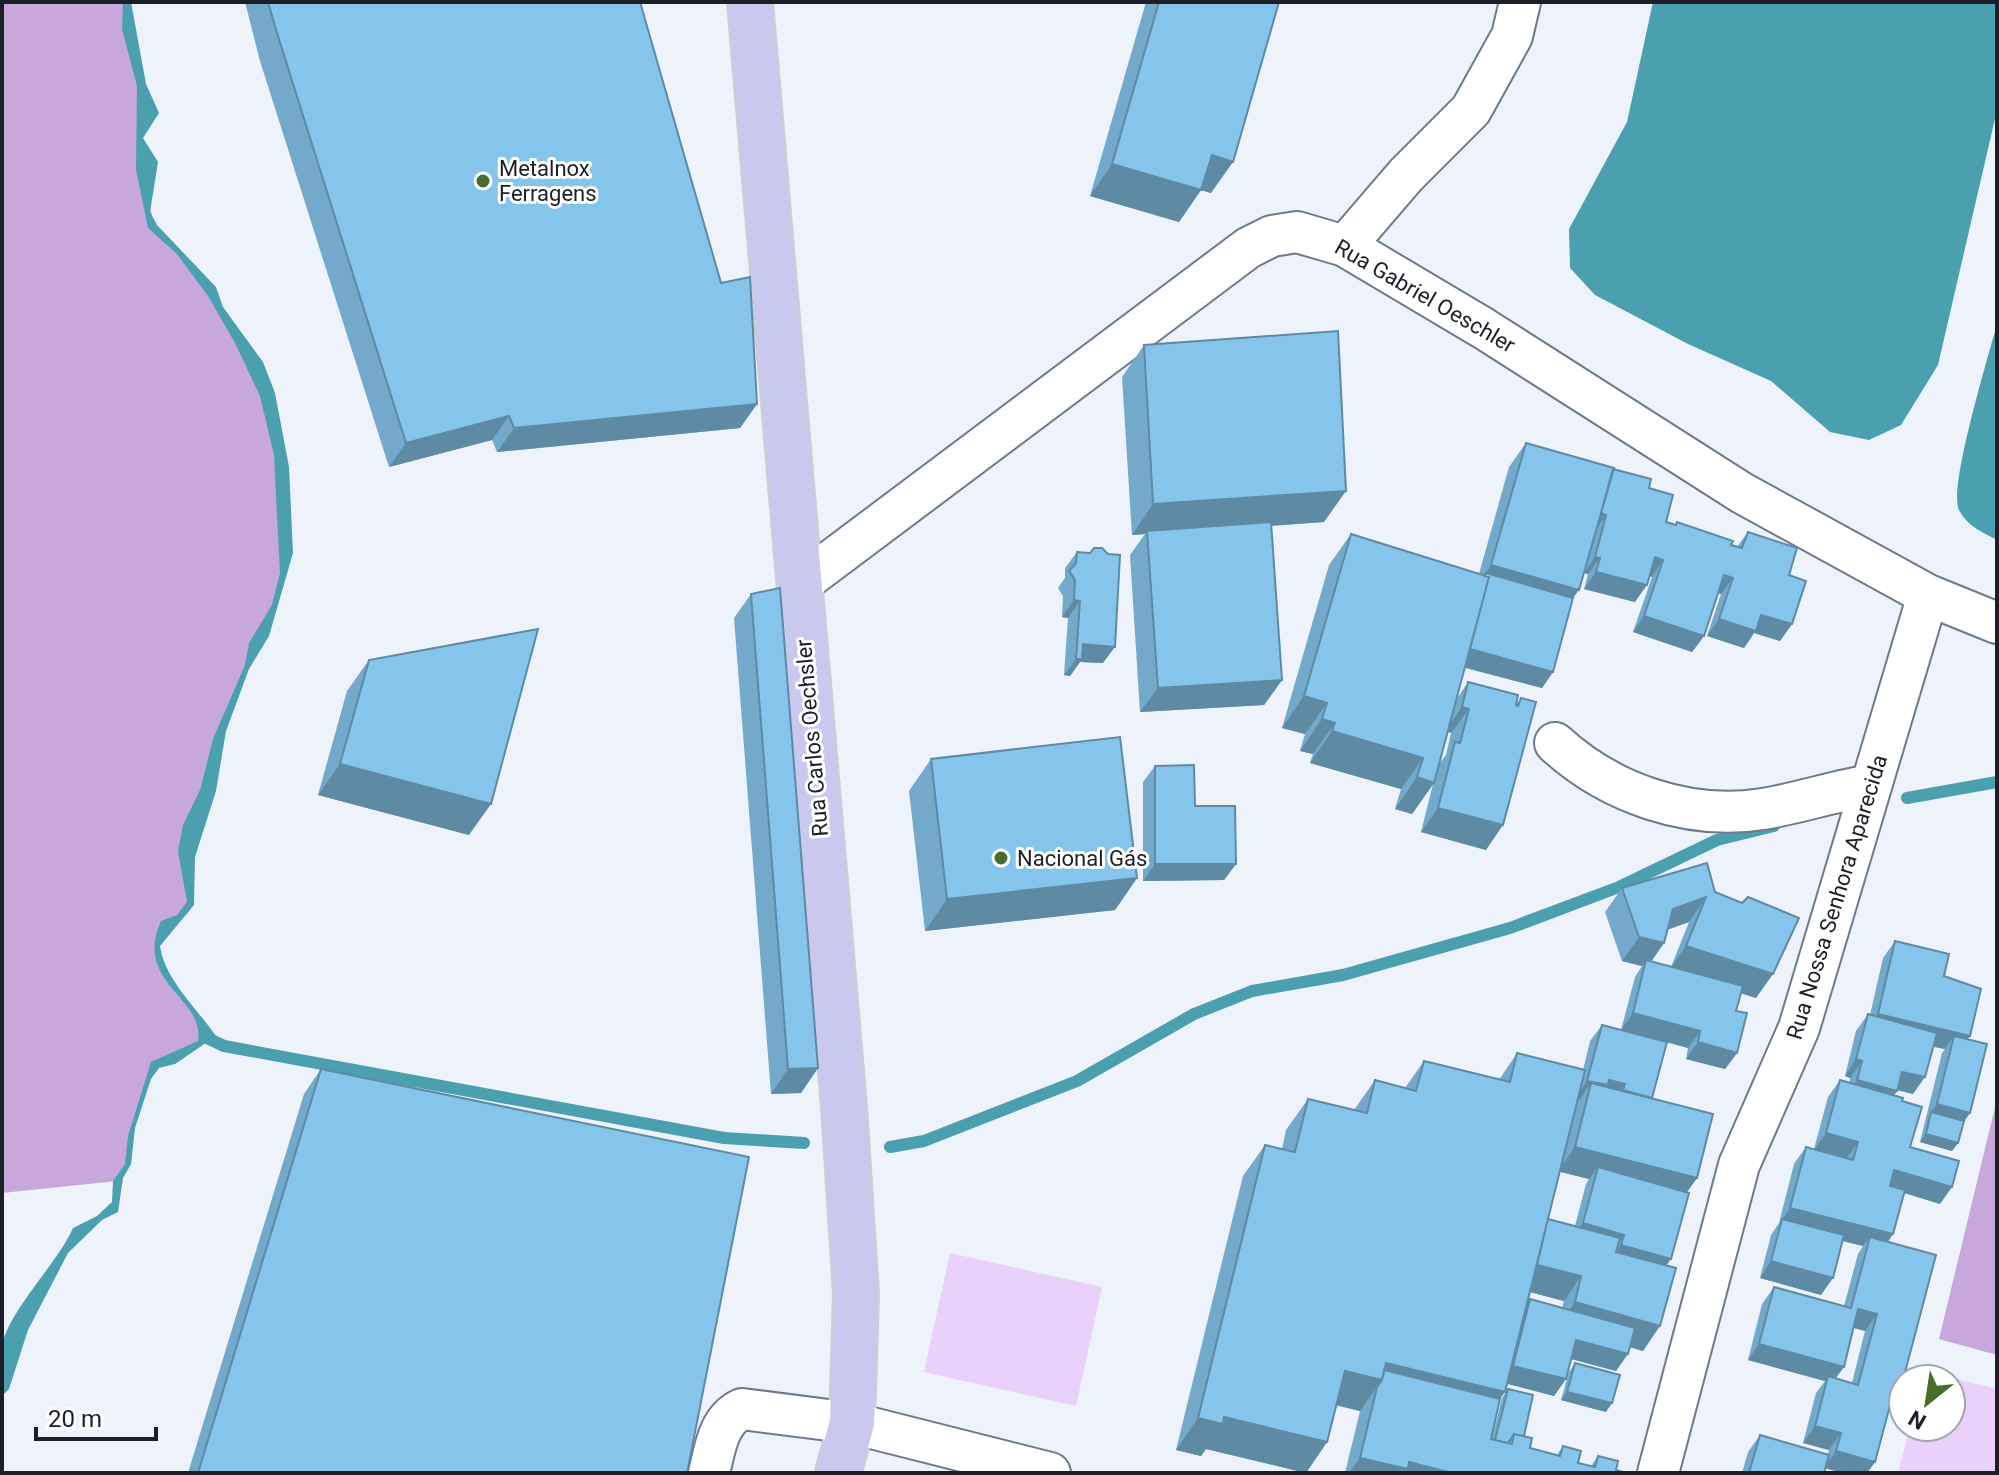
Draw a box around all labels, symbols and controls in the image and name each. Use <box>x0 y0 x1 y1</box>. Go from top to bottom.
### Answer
place label: Metalnox Ferragens <box>499 156 597 206</box>
marker: Metalnox Ferragens <box>474 172 492 190</box>
street label: Rua Gabriel Oeschler <box>1330 234 1520 358</box>
street label: Rua Carlos Oechsler <box>791 638 833 838</box>
street label: Rua Nossa Senhora Aparecida <box>1782 752 1892 1042</box>
place label: Nacional Gás <box>1017 846 1147 871</box>
marker: Nacional Gás <box>992 849 1010 867</box>
north arrow <box>1887 1363 1967 1443</box>
scale bar <box>36 1391 156 1441</box>
text: 20 m <box>48 1405 102 1433</box>
text: N <box>1904 1405 1930 1435</box>

